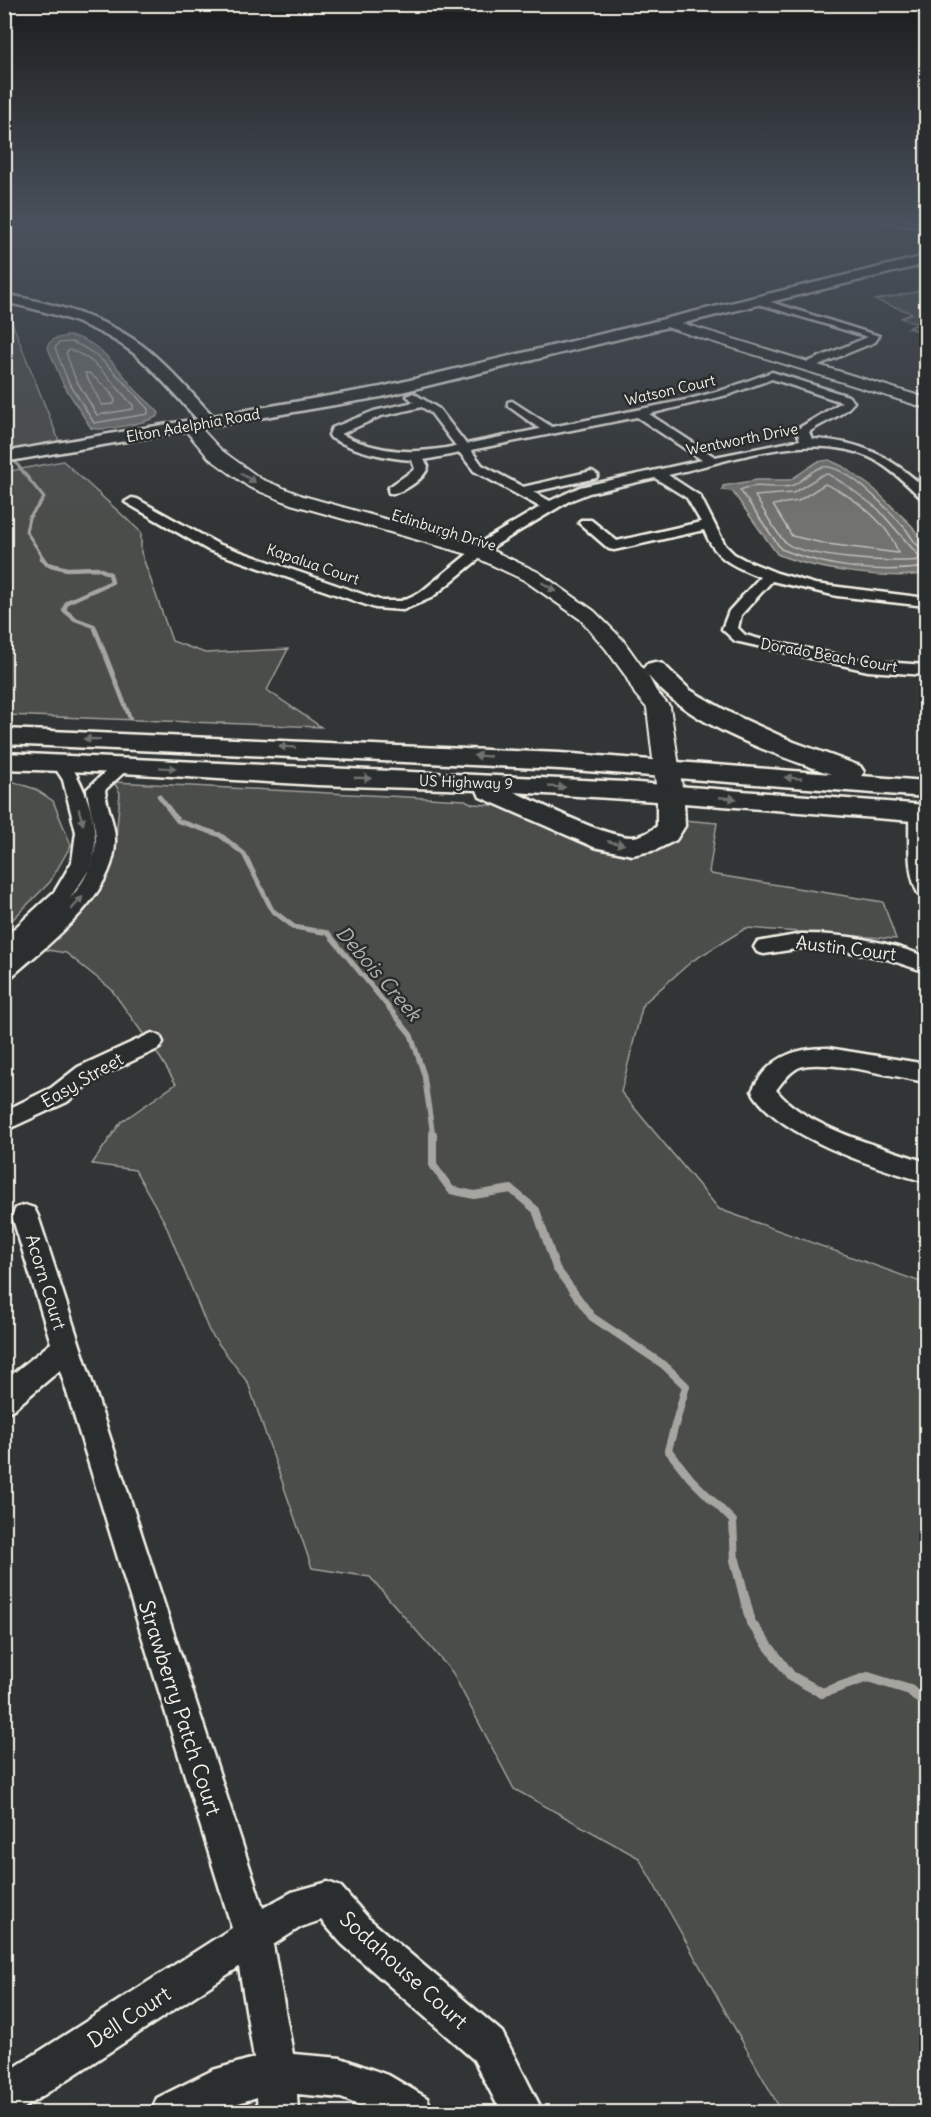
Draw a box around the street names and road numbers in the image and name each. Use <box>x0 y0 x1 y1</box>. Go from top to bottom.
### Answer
street label: Watson Court <box>623 370 717 410</box>
street label: Elton Adelphia Road <box>125 404 262 446</box>
street label: Wentworth Drive <box>684 419 800 459</box>
street label: Edinburgh Drive <box>389 505 499 555</box>
street label: Kapalua Court <box>264 539 362 589</box>
street label: Dorado Beach Court <box>759 634 899 676</box>
street label: US Highway 9 <box>419 771 513 793</box>
street label: Austin Court <box>795 930 897 966</box>
street label: Easy Street <box>37 1047 127 1113</box>
street label: Acorn Court <box>21 1232 71 1332</box>
street label: Strawberry Patch Court <box>132 1597 228 1819</box>
street label: Sodahouse Court <box>334 1905 474 2035</box>
street label: Dell Court <box>82 1980 176 2054</box>

